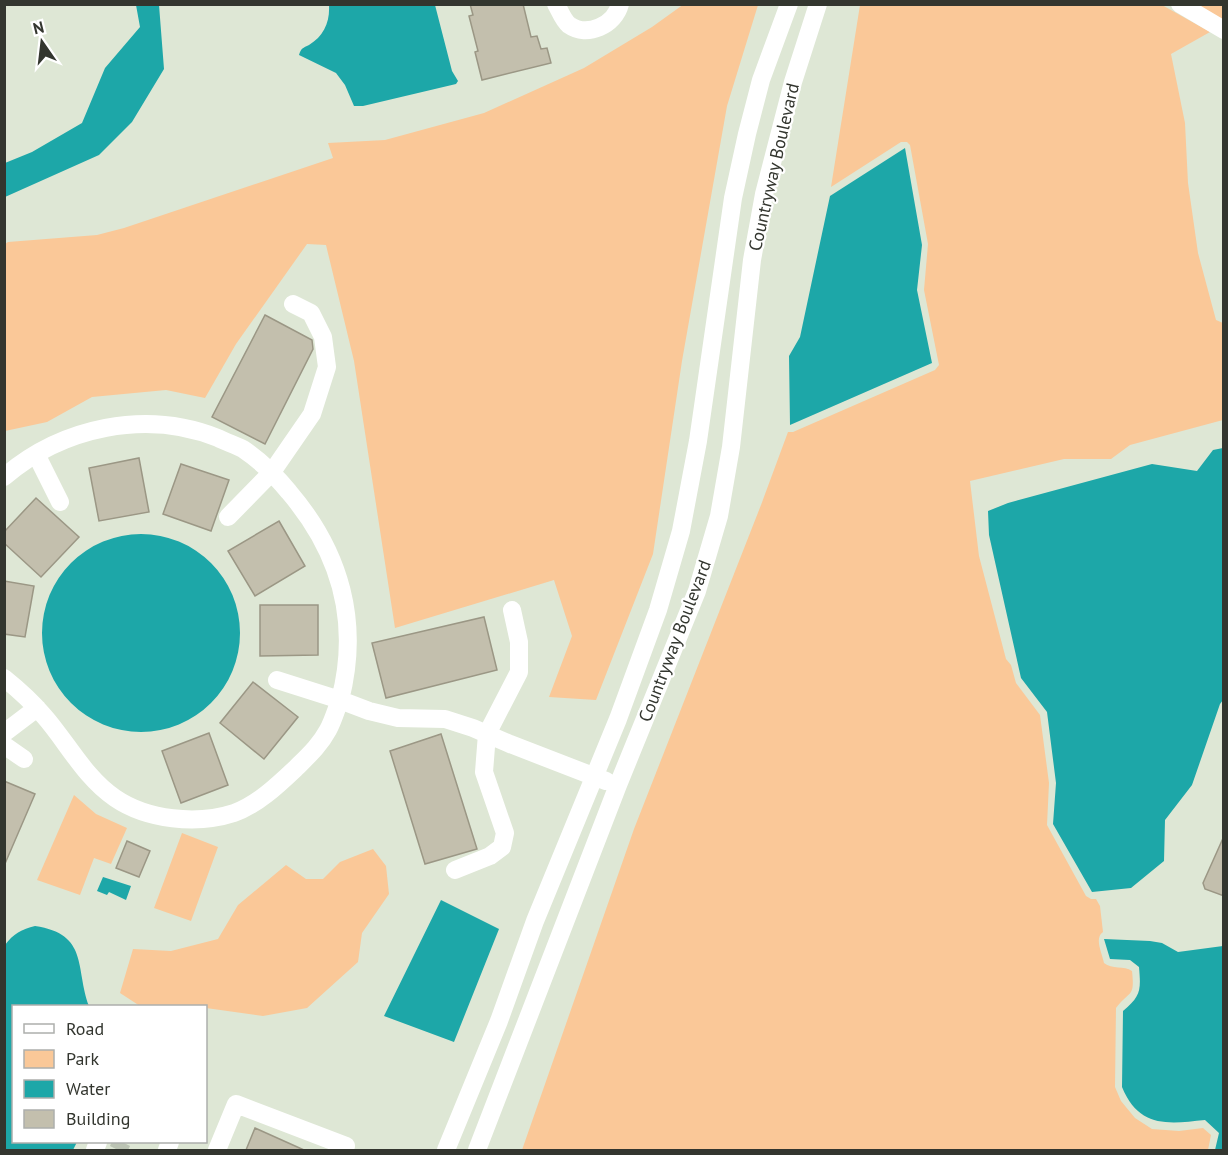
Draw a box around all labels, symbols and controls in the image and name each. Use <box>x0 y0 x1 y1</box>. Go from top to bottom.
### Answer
north arrow <box>12 12 72 72</box>
text: N <box>31 16 46 38</box>
street label: Countryway Boulevard <box>743 81 804 253</box>
street label: Countryway Boulevard <box>633 557 716 725</box>
legend <box>12 1005 207 1143</box>
text: Road <box>66 1017 104 1040</box>
text: Park <box>66 1047 99 1070</box>
text: Water <box>66 1077 110 1100</box>
text: Building <box>66 1107 130 1130</box>

